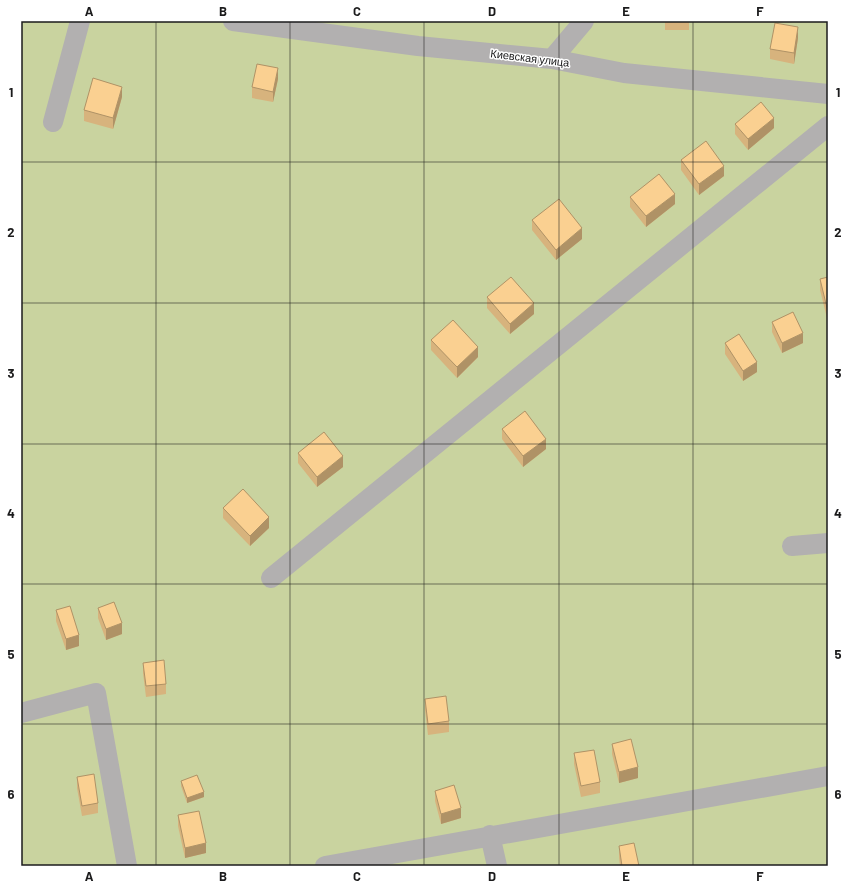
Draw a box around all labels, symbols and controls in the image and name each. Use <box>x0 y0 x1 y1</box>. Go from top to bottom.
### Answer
text: A <box>85 3 94 19</box>
text: B <box>219 3 227 19</box>
text: C <box>353 3 361 19</box>
text: D <box>488 3 496 19</box>
text: E <box>622 3 630 19</box>
text: F <box>756 3 764 19</box>
street label: Киевская улица <box>490 46 571 69</box>
text: 1 <box>9 84 13 100</box>
text: 1 <box>836 84 840 100</box>
text: 2 <box>7 224 15 240</box>
text: 2 <box>834 224 842 240</box>
text: 3 <box>7 365 15 381</box>
text: 3 <box>834 365 842 381</box>
text: 4 <box>7 505 15 521</box>
text: 4 <box>834 505 842 521</box>
text: 5 <box>7 646 15 662</box>
text: 5 <box>834 646 842 662</box>
text: 6 <box>8 786 15 802</box>
text: 6 <box>835 786 842 802</box>
text: A <box>85 868 94 884</box>
text: B <box>219 868 227 884</box>
text: C <box>353 868 361 884</box>
text: D <box>488 868 496 884</box>
text: E <box>622 868 630 884</box>
text: F <box>756 868 764 884</box>

